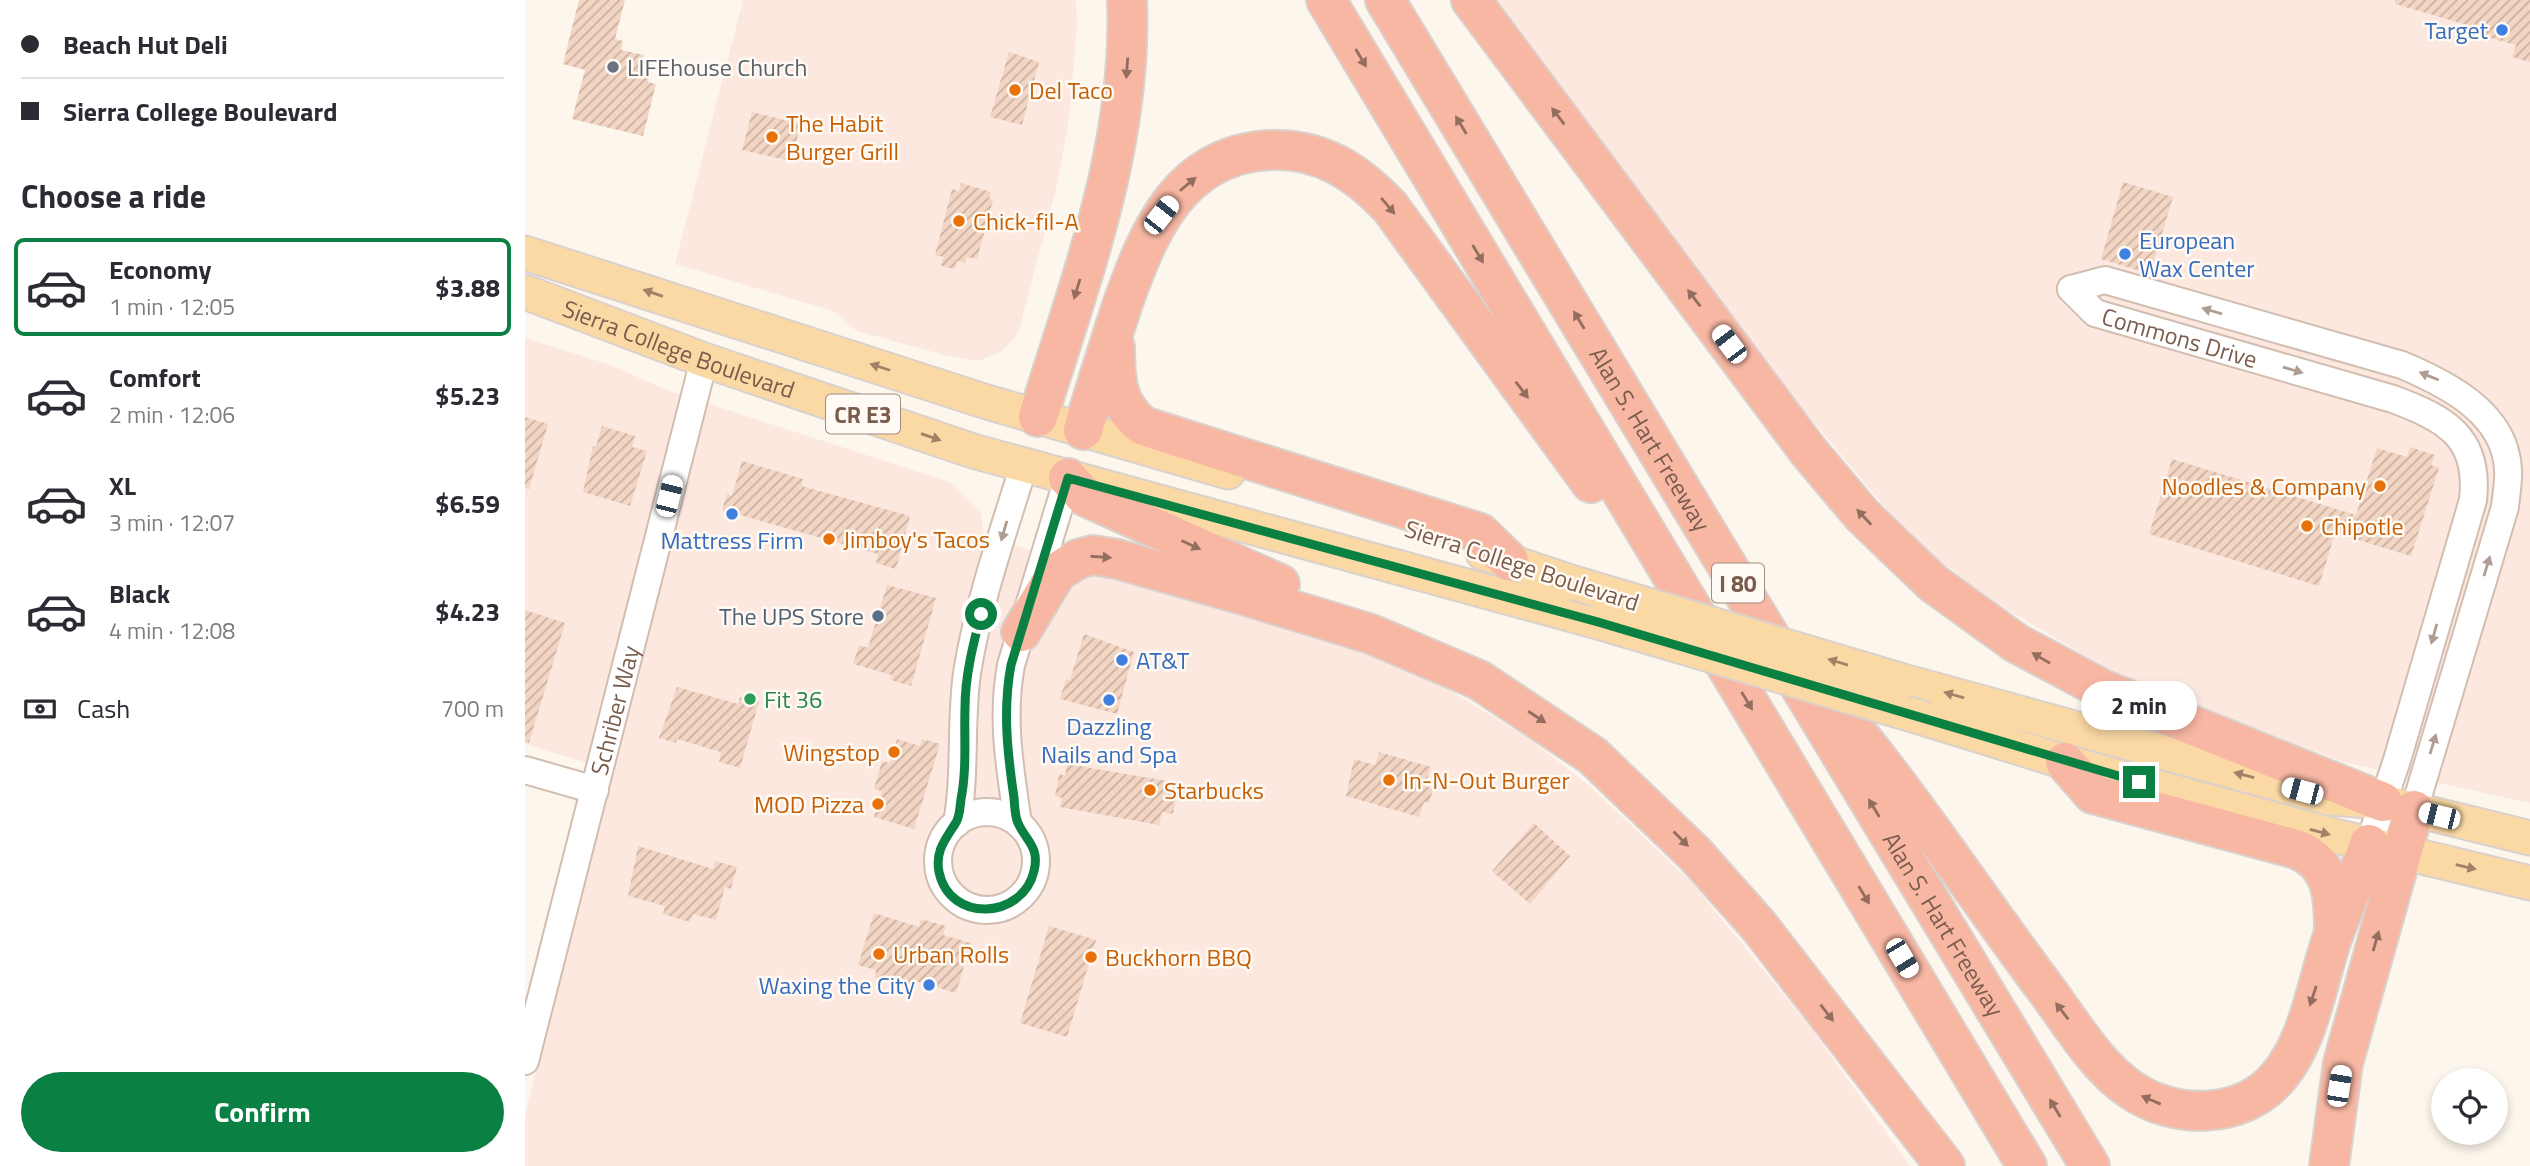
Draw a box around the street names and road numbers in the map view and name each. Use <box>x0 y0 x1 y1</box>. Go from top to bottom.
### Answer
street label: Sierra College Boulevard <box>558 290 800 407</box>
street label: Commons Drive <box>2098 298 2262 377</box>
street label: Alan S. Hart Freeway <box>1581 340 1720 538</box>
road number: CR E3 <box>826 394 900 434</box>
street label: Sierra College Boulevard <box>1400 510 1644 620</box>
road number: I 80 <box>1712 564 1764 603</box>
street label: Schriber Way <box>581 641 649 779</box>
street label: Alan S. Hart Freeway <box>1874 825 2014 1024</box>

